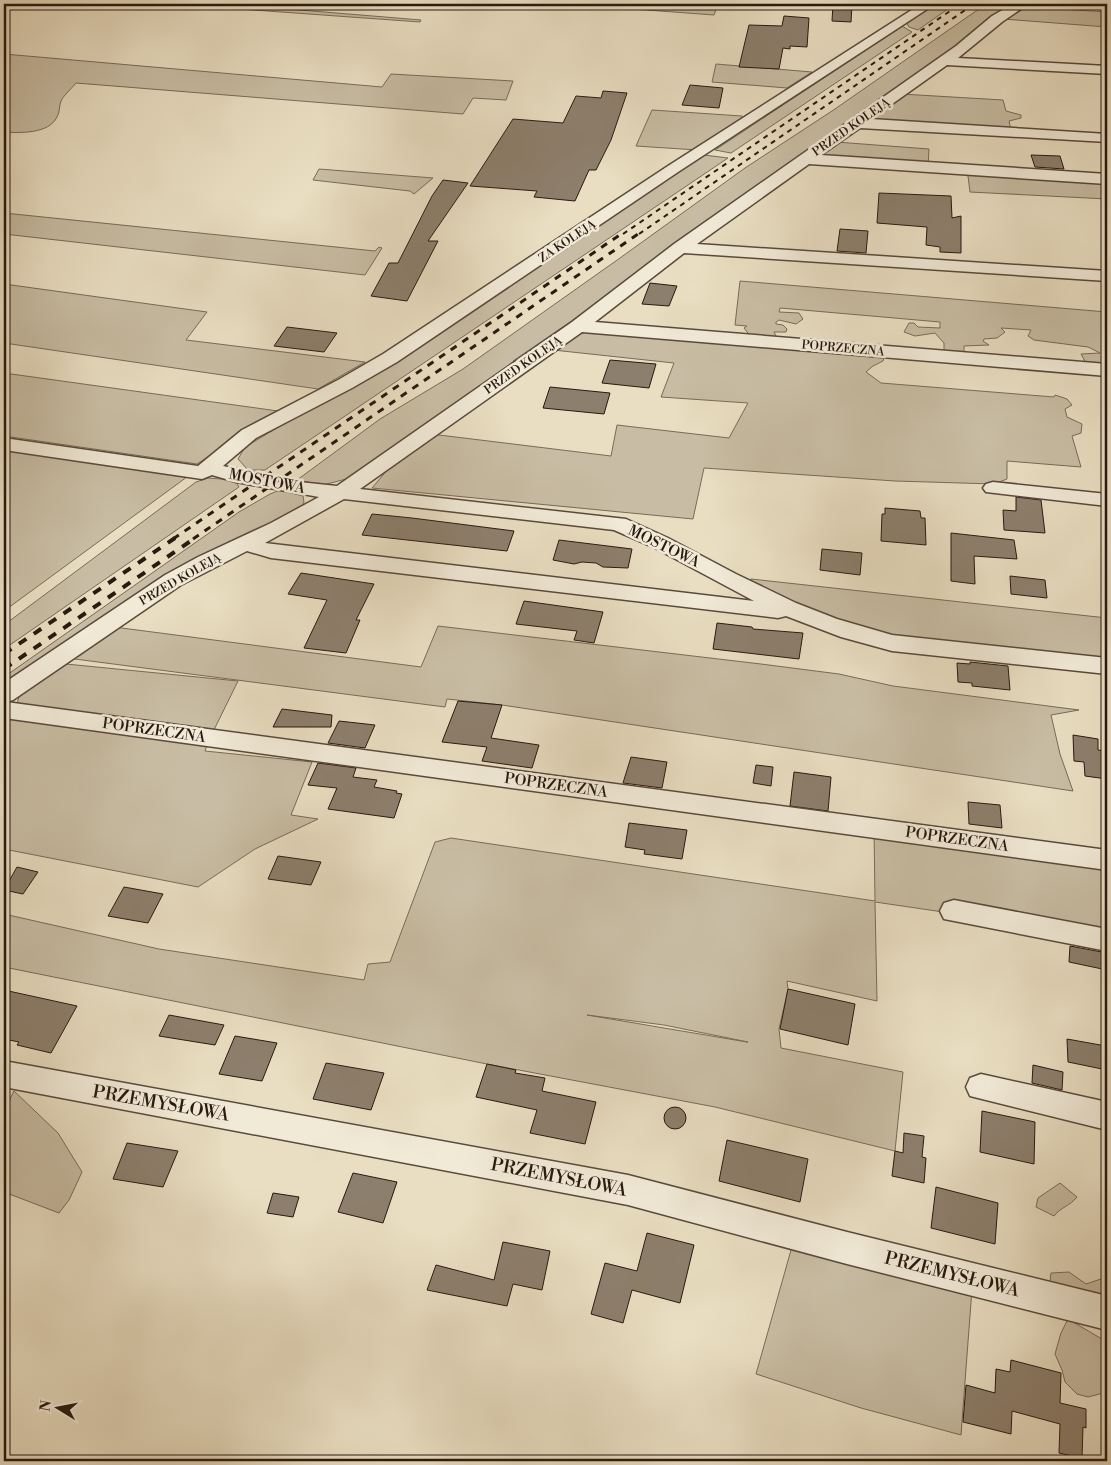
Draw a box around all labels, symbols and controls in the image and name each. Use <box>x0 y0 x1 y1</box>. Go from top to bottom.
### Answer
street label: PRZED KOLEJĄ <box>809 95 894 160</box>
street label: ZA KOLEJĄ <box>536 216 599 266</box>
street label: PRZED KOLEJĄ <box>481 333 566 398</box>
street label: POPRZECZNA <box>801 337 886 360</box>
street label: MOSTOWA <box>227 465 307 498</box>
street label: MOSTOWA <box>625 521 703 572</box>
street label: PRZED KOLEJĄ <box>137 550 224 609</box>
street label: POPRZECZNA <box>101 714 207 747</box>
street label: POPRZECZNA <box>503 769 609 802</box>
street label: POPRZECZNA <box>904 823 1010 856</box>
street label: PRZEMYSŁOWA <box>91 1080 232 1127</box>
street label: PRZEMYSŁOWA <box>489 1153 630 1202</box>
street label: PRZEMYSŁOWA <box>882 1247 1022 1303</box>
north arrow <box>32 1382 82 1432</box>
text: N <box>36 1399 56 1413</box>

